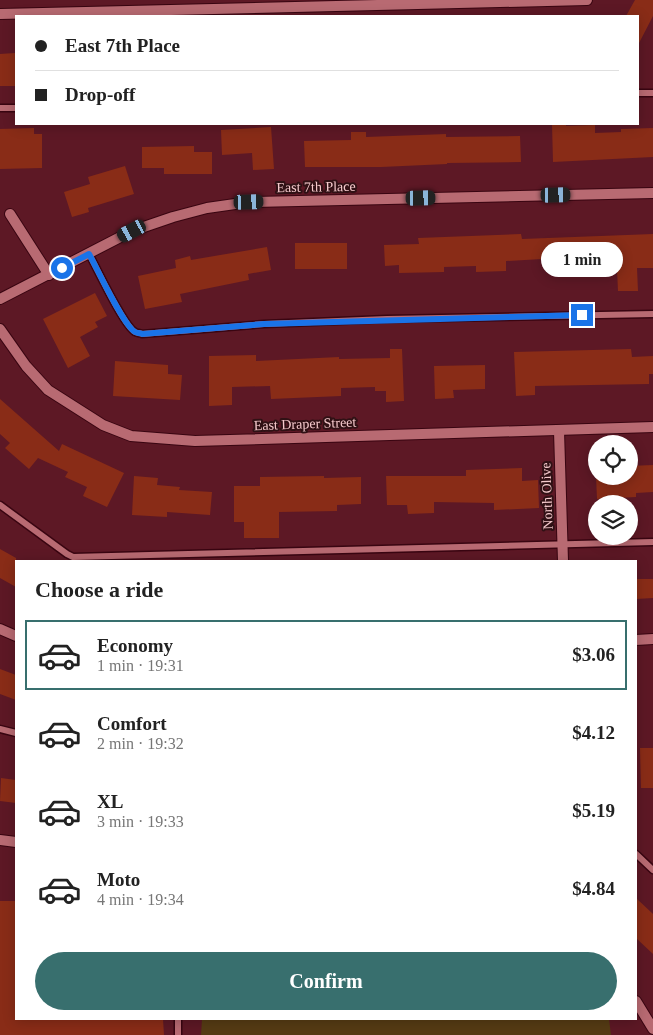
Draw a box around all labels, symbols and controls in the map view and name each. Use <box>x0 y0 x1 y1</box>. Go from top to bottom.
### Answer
text: East 7th Place <box>65 35 180 56</box>
text: Drop-off <box>65 84 135 105</box>
street label: East 7th Place <box>276 179 356 195</box>
car <box>540 187 571 203</box>
car <box>405 190 436 206</box>
car <box>233 194 264 210</box>
car <box>115 217 148 245</box>
callout: 1 min <box>541 242 623 278</box>
text: 1 min <box>563 251 601 268</box>
route start <box>51 257 73 279</box>
route end <box>571 304 593 326</box>
street label: East Draper Street <box>253 415 357 433</box>
map controls <box>588 435 638 545</box>
button: locate <box>588 435 638 485</box>
street label: North Olive <box>538 462 556 530</box>
button: layers <box>588 495 638 545</box>
text: Choose a ride <box>35 577 163 602</box>
icon: car <box>37 633 82 678</box>
text: Economy <box>97 635 173 656</box>
text: $3.06 <box>572 644 615 665</box>
text: 1 min · 19:31 <box>97 657 184 674</box>
icon: car <box>37 711 82 756</box>
text: Comfort <box>97 713 167 734</box>
text: $4.12 <box>572 722 615 743</box>
text: 2 min · 19:32 <box>97 735 184 752</box>
icon: car <box>37 789 82 834</box>
text: XL <box>97 791 123 812</box>
text: $5.19 <box>572 800 615 821</box>
text: 3 min · 19:33 <box>97 813 184 830</box>
icon: car <box>37 867 82 912</box>
text: Moto <box>97 869 140 890</box>
text: $4.84 <box>572 878 615 899</box>
text: 4 min · 19:34 <box>97 891 184 908</box>
button: Confirm <box>35 952 617 1010</box>

